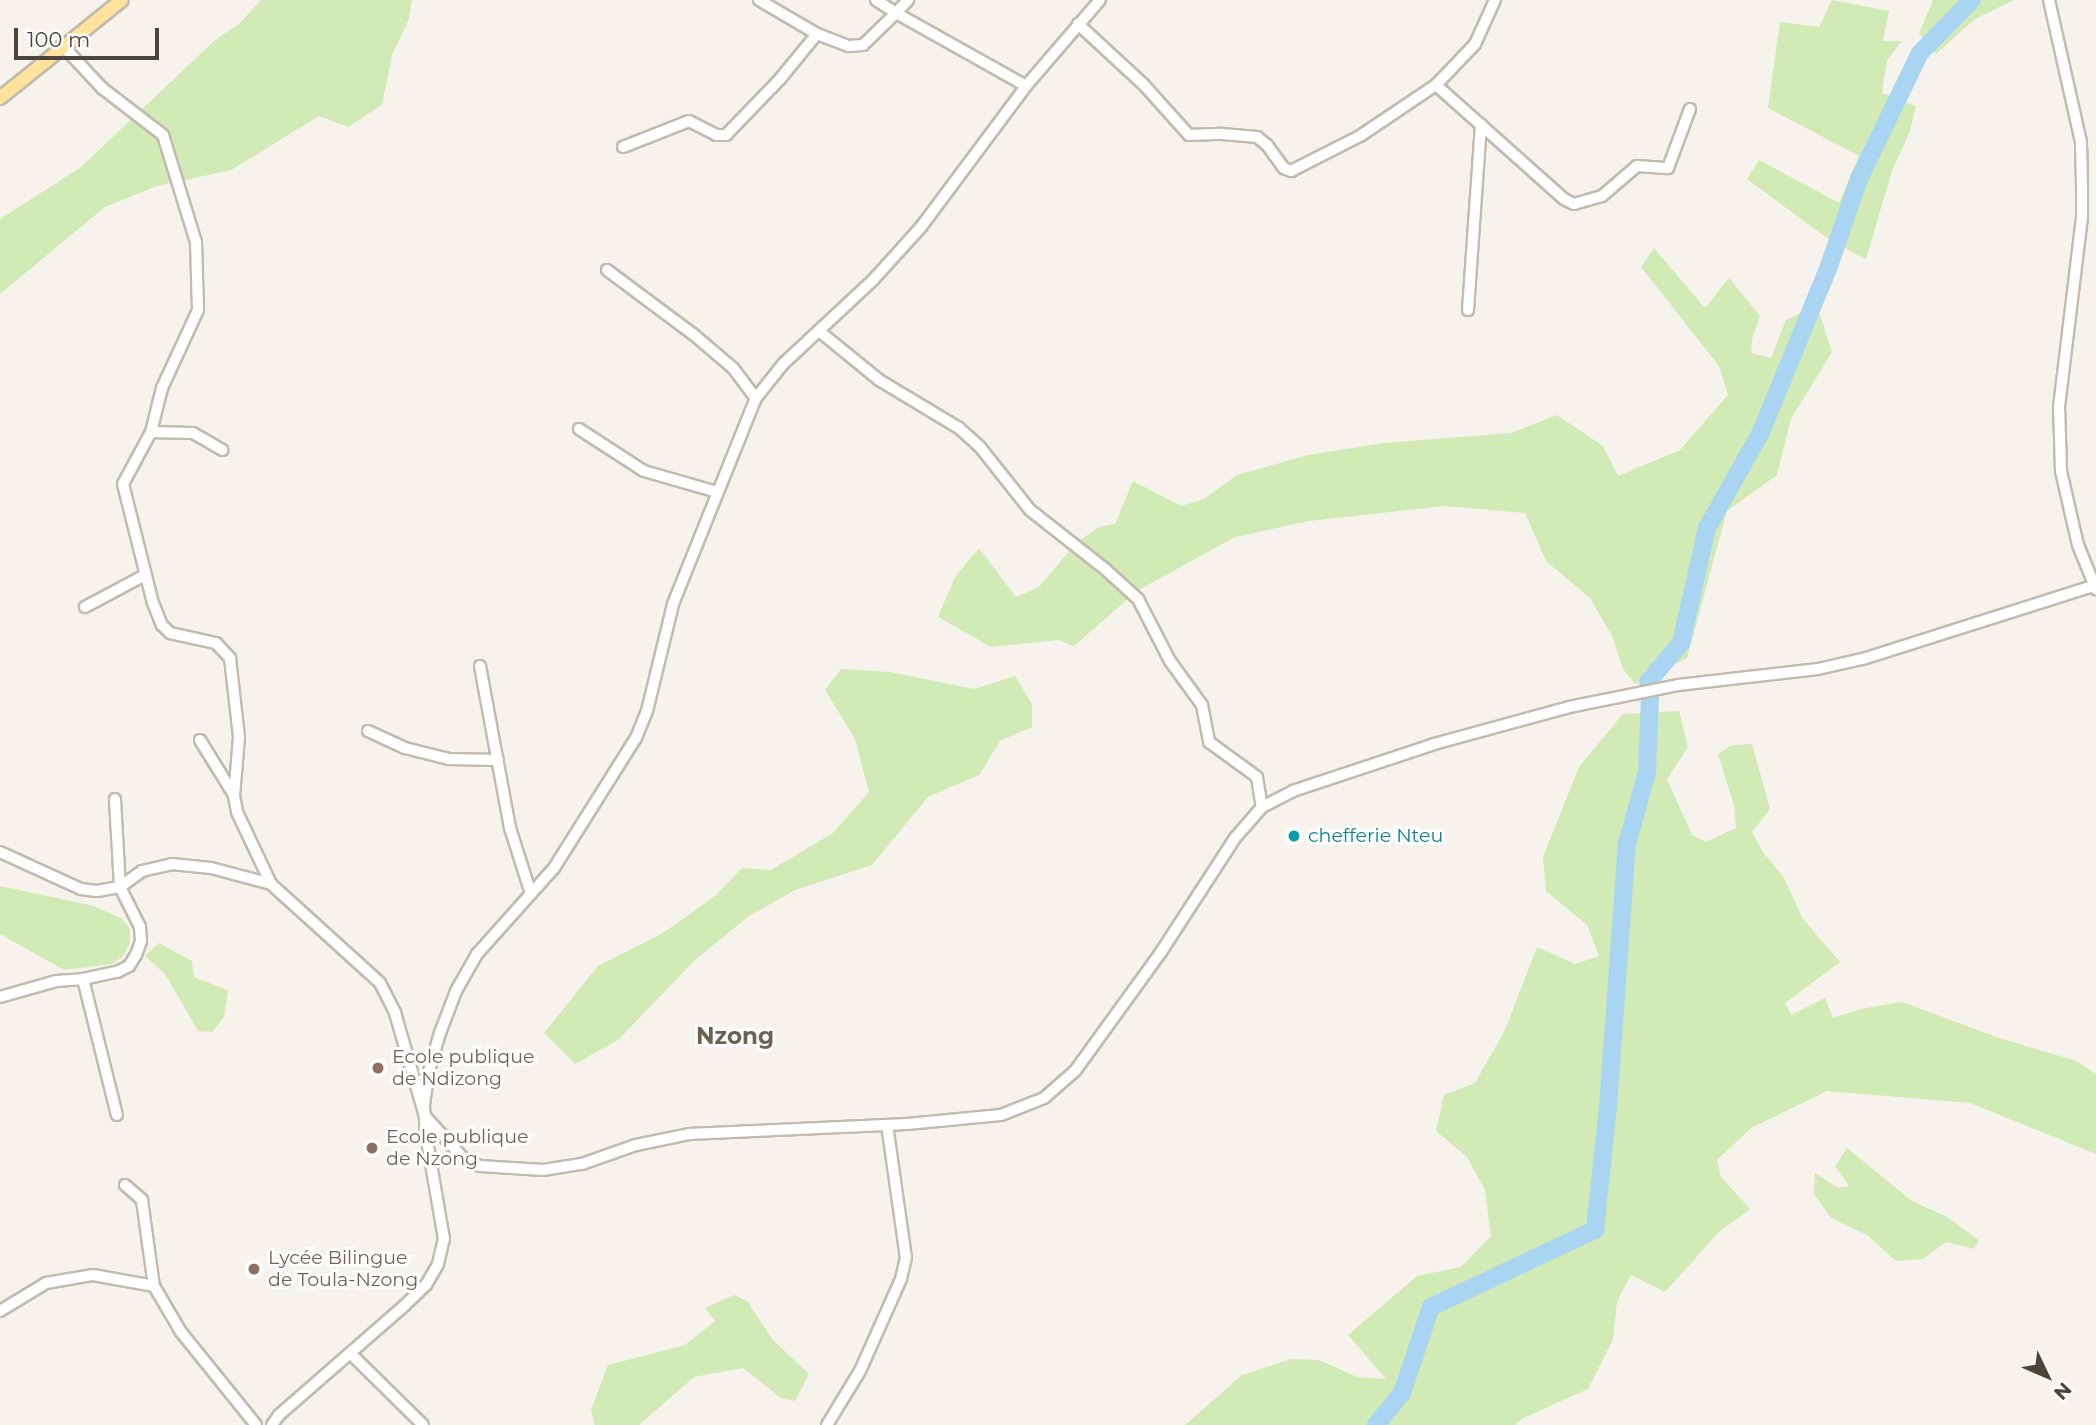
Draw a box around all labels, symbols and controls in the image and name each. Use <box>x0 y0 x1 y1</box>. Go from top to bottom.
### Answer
scale bar <box>18 14 163 58</box>
text: 100 m <box>27 27 90 52</box>
place label: chefferie Nteu <box>1308 825 1443 847</box>
marker: chefferie Nteu <box>1286 828 1302 844</box>
district label: Nzong <box>696 1022 774 1050</box>
place label: Ecole publique de Ndizong <box>392 1046 534 1090</box>
marker: Ecole publique de Ndizong <box>370 1060 386 1076</box>
place label: Ecole publique de Nzong <box>386 1126 528 1170</box>
marker: Ecole publique de Nzong <box>364 1140 380 1156</box>
place label: Lycée Bilingue de Toula-Nzong <box>268 1247 418 1291</box>
marker: Lycée Bilingue de Toula-Nzong <box>246 1261 262 1277</box>
north arrow <box>2012 1341 2082 1411</box>
text: N <box>2049 1377 2076 1404</box>

